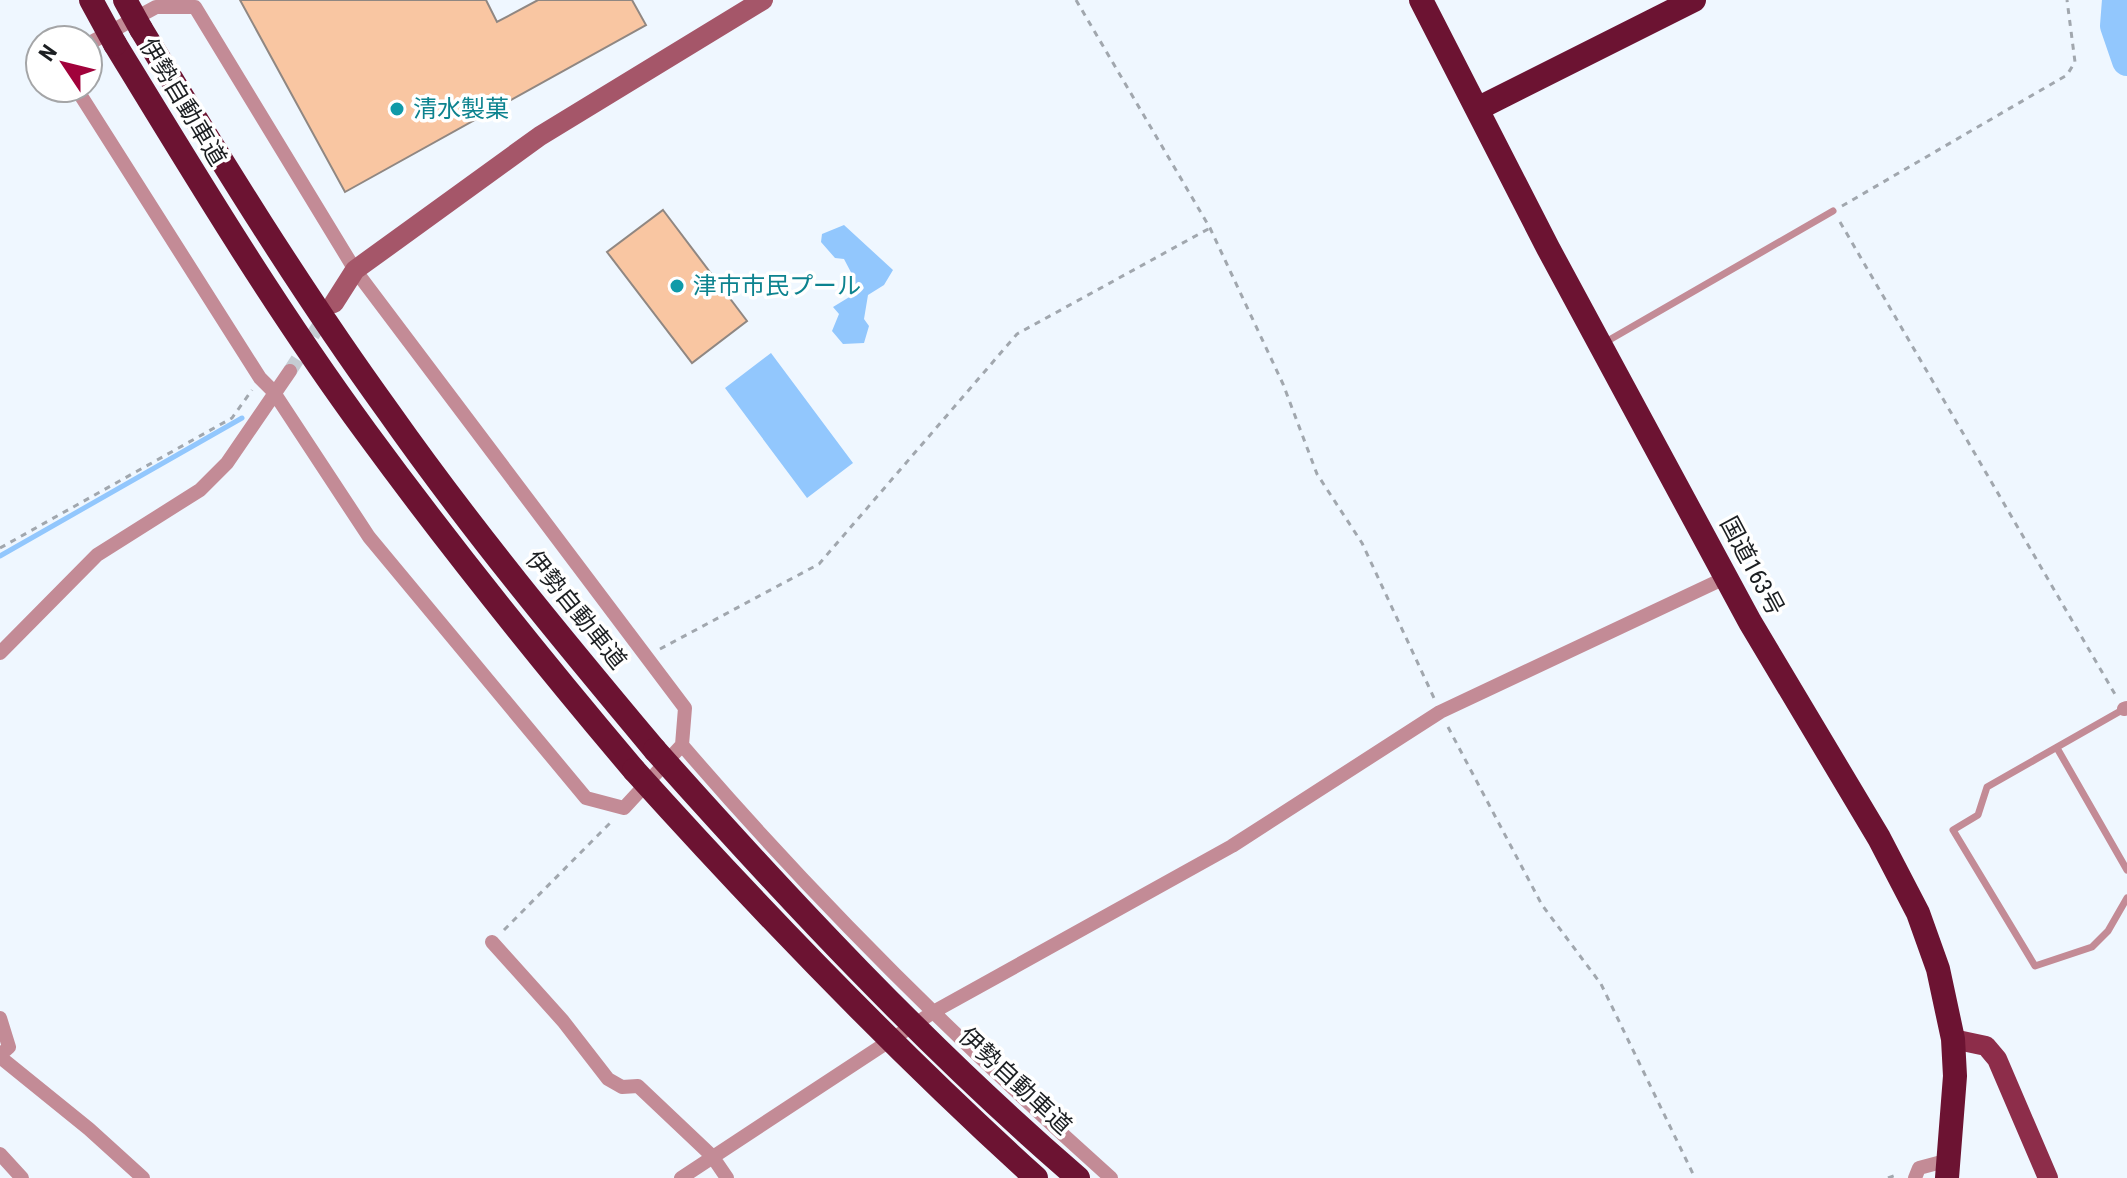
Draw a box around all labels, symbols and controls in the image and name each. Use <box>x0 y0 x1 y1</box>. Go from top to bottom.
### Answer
north arrow <box>24 24 104 104</box>
street label: 伊勢自動車道 <box>134 33 232 171</box>
text: N <box>34 40 62 66</box>
place label: 清水製菓 <box>413 95 509 123</box>
marker: 清水製菓 <box>388 100 406 118</box>
place label: 津市市民プール <box>693 272 861 300</box>
marker: 津市市民プール <box>668 277 686 295</box>
street label: 国道163号 <box>1714 512 1790 620</box>
street label: 伊勢自動車道 <box>520 545 632 675</box>
street label: 伊勢自動車道 <box>953 1022 1077 1140</box>

